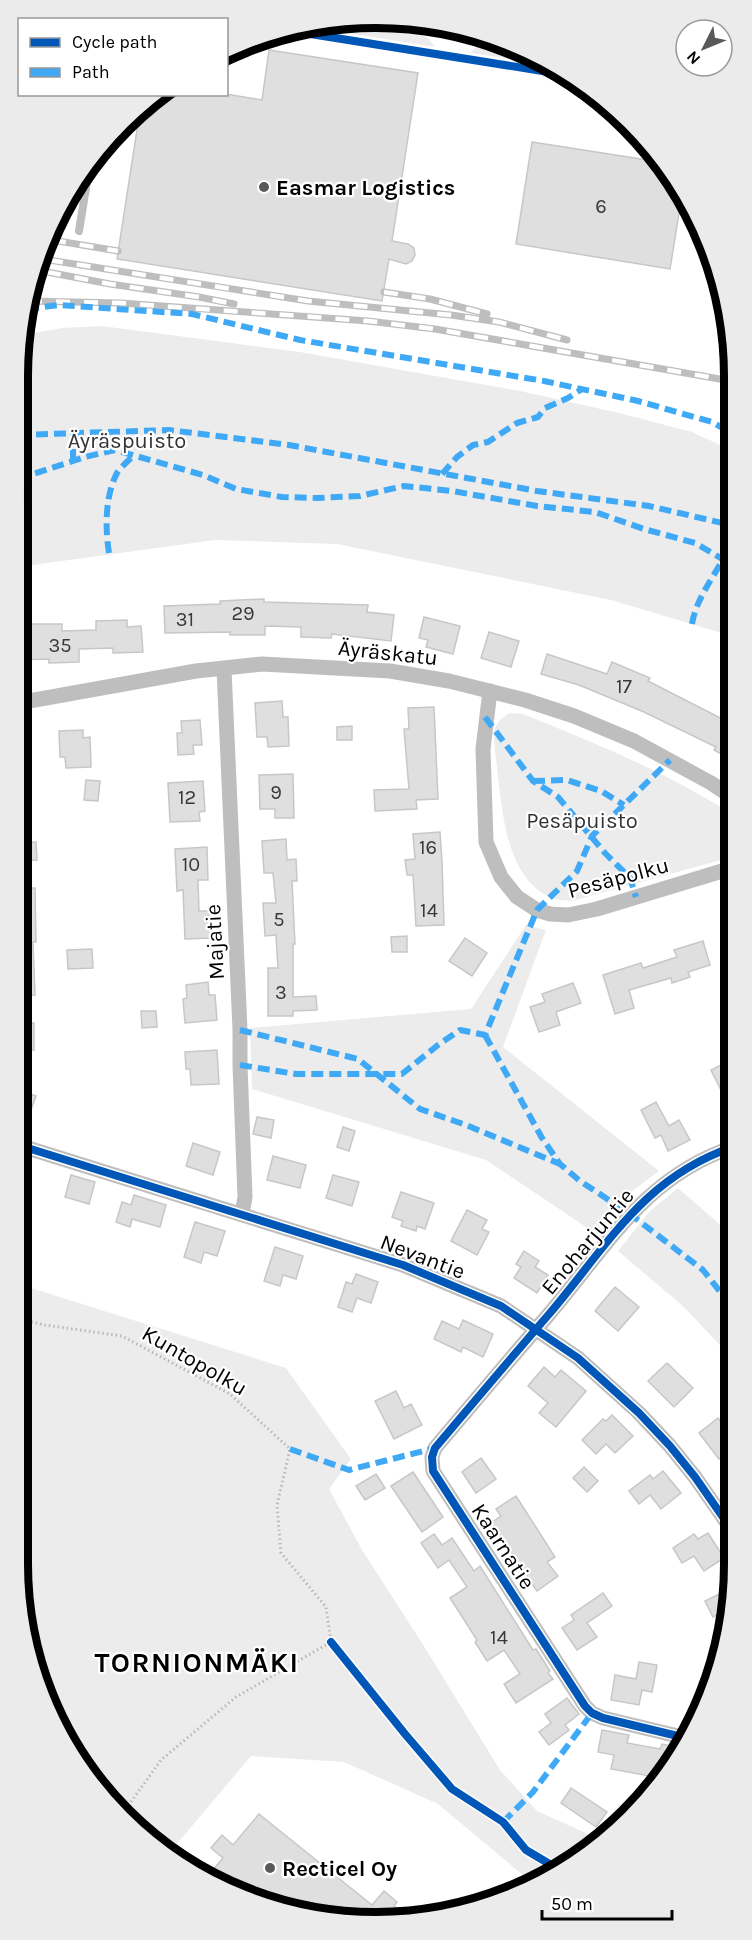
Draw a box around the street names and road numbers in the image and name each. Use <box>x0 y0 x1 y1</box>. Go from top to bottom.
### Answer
street label: Äyräskatu <box>337 635 439 671</box>
street label: Pesäpolku <box>565 852 672 904</box>
street label: Majatie <box>200 903 230 981</box>
street label: Enoharjuntie <box>536 1183 640 1300</box>
street label: Nevantie <box>376 1229 469 1285</box>
street label: Kuntopolku <box>137 1320 252 1401</box>
street label: Kaarnatie <box>466 1499 540 1594</box>

